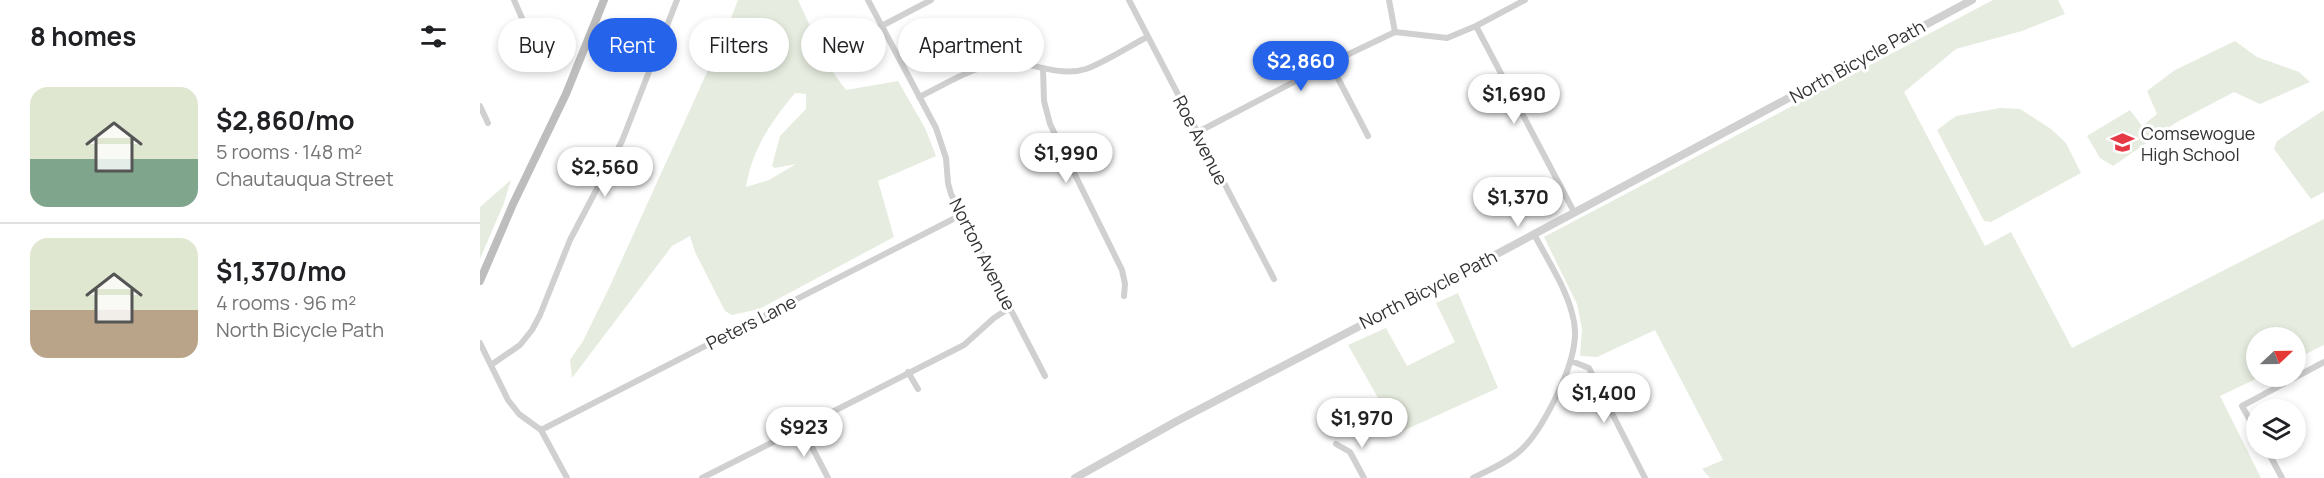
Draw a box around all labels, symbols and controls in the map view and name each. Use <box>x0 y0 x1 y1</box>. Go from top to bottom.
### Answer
street label: North Bicycle Path <box>1785 14 1929 108</box>
text: 8 homes <box>30 18 136 54</box>
chip: Buy <box>498 18 576 72</box>
chip: Rent <box>588 18 677 72</box>
chip: Filters <box>689 18 789 72</box>
chip: New <box>801 18 886 72</box>
chip: Apartment <box>898 18 1044 72</box>
icon: filters <box>417 20 450 53</box>
pin: $2,860 <box>1252 41 1350 92</box>
text: $2,860 <box>1267 47 1335 74</box>
pin: $1,690 <box>1465 74 1563 125</box>
text: $1,690 <box>1482 80 1546 107</box>
street label: Roe Avenue <box>1168 91 1234 189</box>
text: $2,860/mo <box>216 102 355 138</box>
icon: home <box>78 111 150 183</box>
place label: Comsewogue High School <box>2141 121 2255 166</box>
school or university icon: Comsewogue High School <box>2110 130 2136 156</box>
pin: $1,990 <box>1017 133 1115 184</box>
text: 5 rooms · 148 m² <box>216 138 362 165</box>
text: $1,990 <box>1034 139 1098 166</box>
pin: $2,560 <box>556 147 654 198</box>
text: $2,560 <box>571 153 639 180</box>
text: Chautauqua Street <box>216 165 394 192</box>
pin: $1,370 <box>1469 177 1567 228</box>
text: $1,370 <box>1487 183 1549 210</box>
street label: Norton Avenue <box>944 194 1022 314</box>
street label: North Bicycle Path <box>1355 244 1501 334</box>
text: $1,370/mo <box>216 253 346 289</box>
icon: home <box>78 262 150 334</box>
text: 4 rooms · 96 m² <box>216 289 356 316</box>
street label: Peters Lane <box>702 289 800 355</box>
text: North Bicycle Path <box>216 316 384 343</box>
north arrow <box>2246 327 2306 387</box>
map controls <box>2246 327 2306 459</box>
pin: $1,400 <box>1555 373 1653 424</box>
text: $1,400 <box>1571 379 1637 406</box>
pin: $1,970 <box>1313 398 1411 449</box>
button: layers <box>2246 399 2306 459</box>
text: $1,970 <box>1331 404 1393 431</box>
pin: $923 <box>768 407 840 458</box>
text: $923 <box>780 413 828 440</box>

